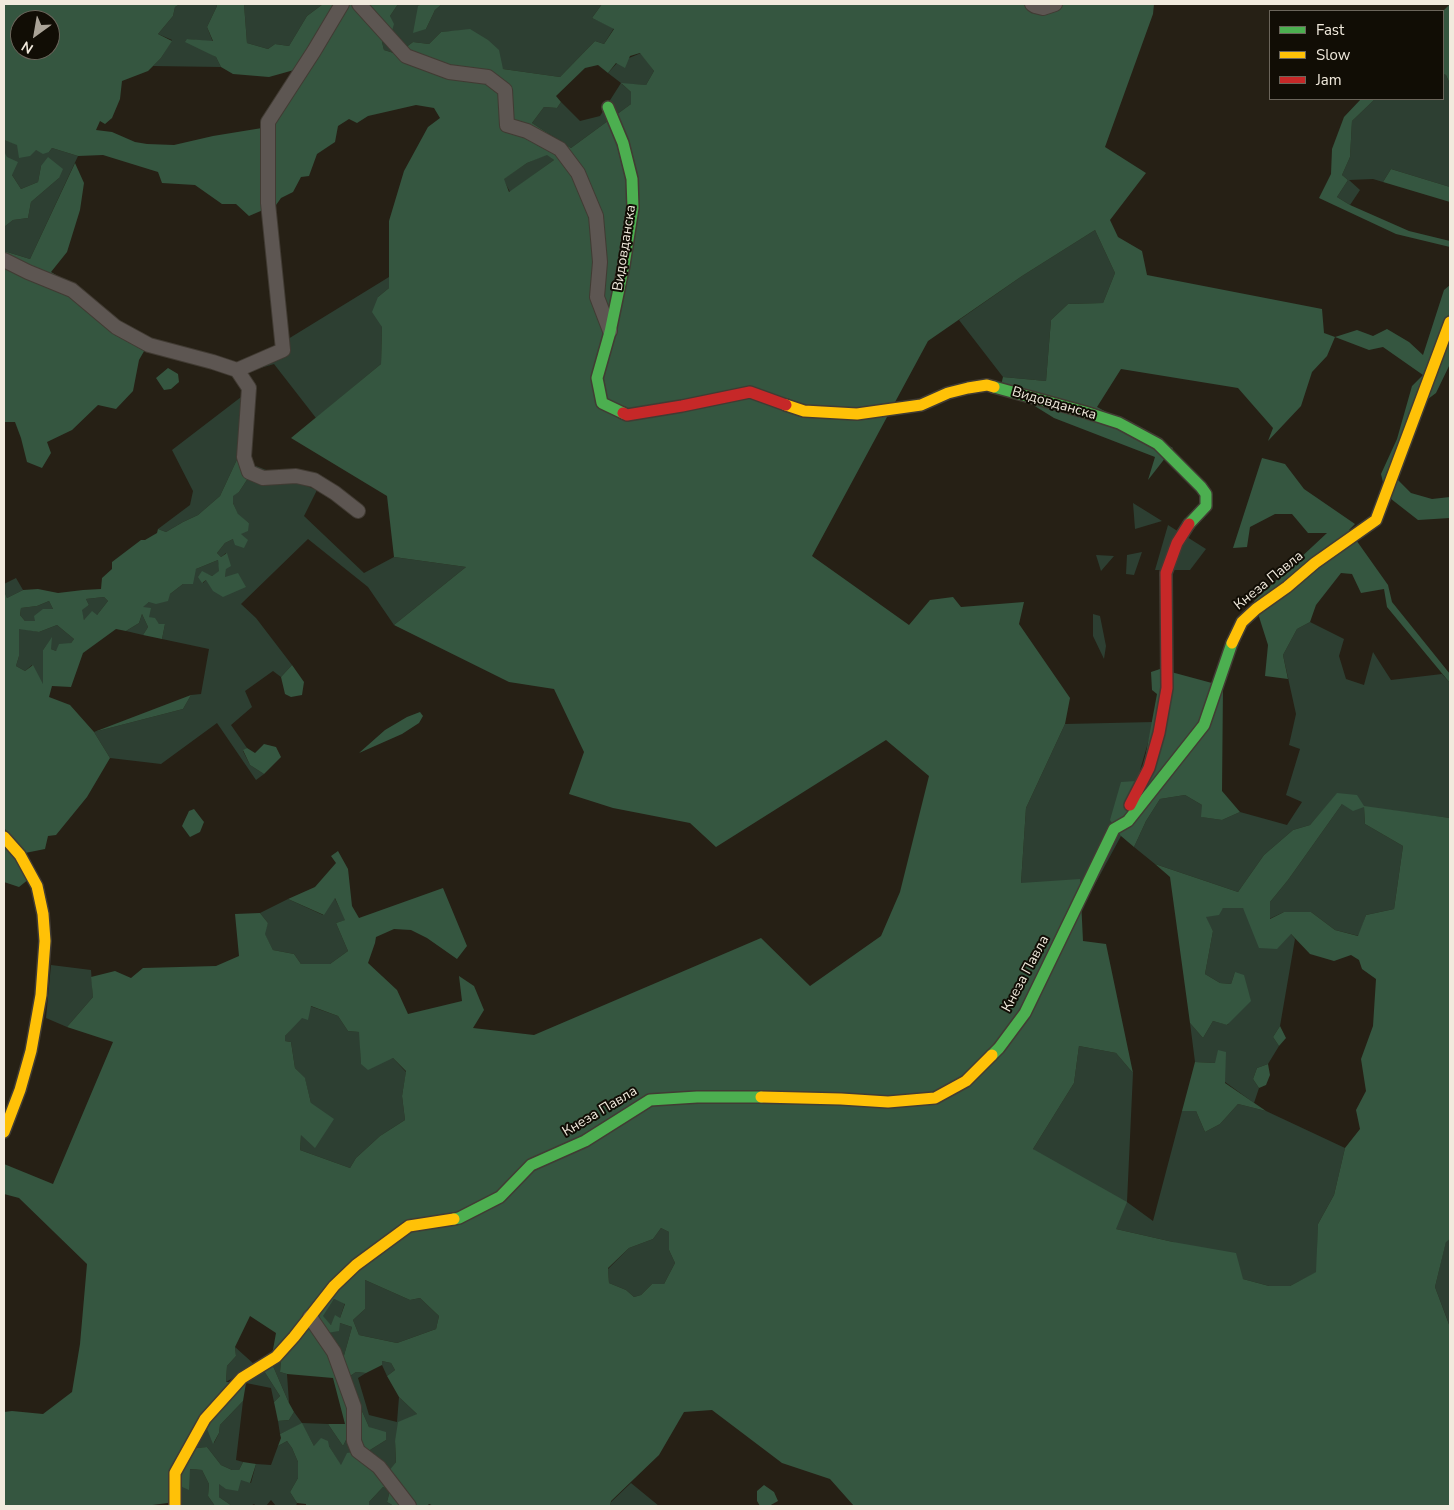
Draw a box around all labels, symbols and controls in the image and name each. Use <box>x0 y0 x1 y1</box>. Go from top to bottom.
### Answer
north arrow <box>10 10 60 60</box>
legend <box>1269 10 1444 100</box>
text: Fast <box>1316 20 1344 40</box>
text: N <box>18 36 37 58</box>
text: Slow <box>1316 45 1350 65</box>
text: Jam <box>1316 70 1342 90</box>
street label: Видовданска <box>610 204 640 292</box>
street label: Видовданска <box>1010 384 1098 424</box>
street label: Кнеза Павла <box>1231 548 1307 614</box>
street label: Кнеза Павла <box>999 933 1053 1015</box>
street label: Кнеза Павла <box>560 1083 640 1141</box>

